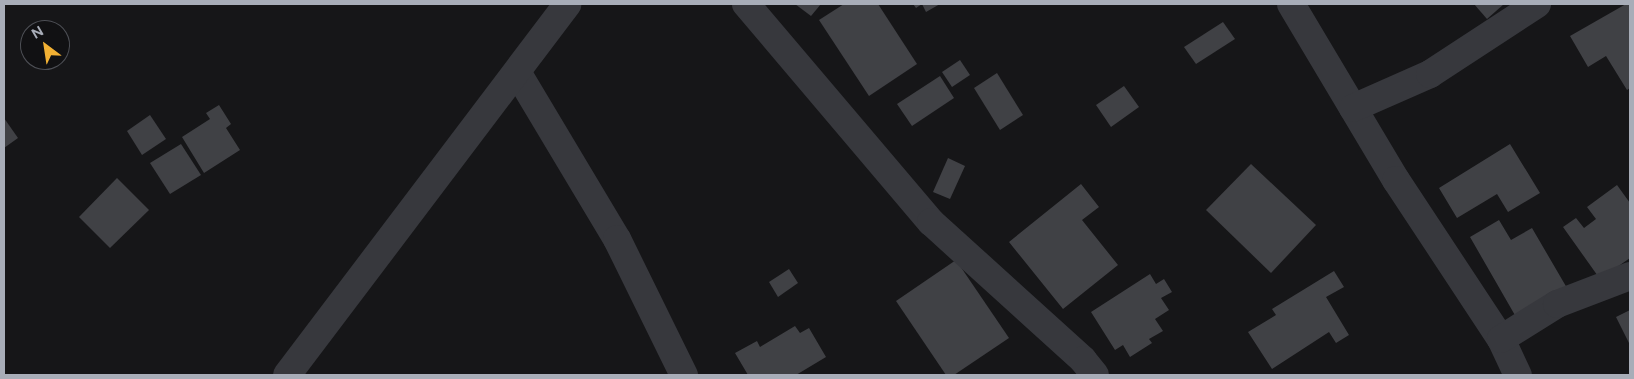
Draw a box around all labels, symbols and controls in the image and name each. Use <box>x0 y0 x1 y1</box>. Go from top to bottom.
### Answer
north arrow <box>20 20 70 70</box>
text: N <box>29 23 47 43</box>

